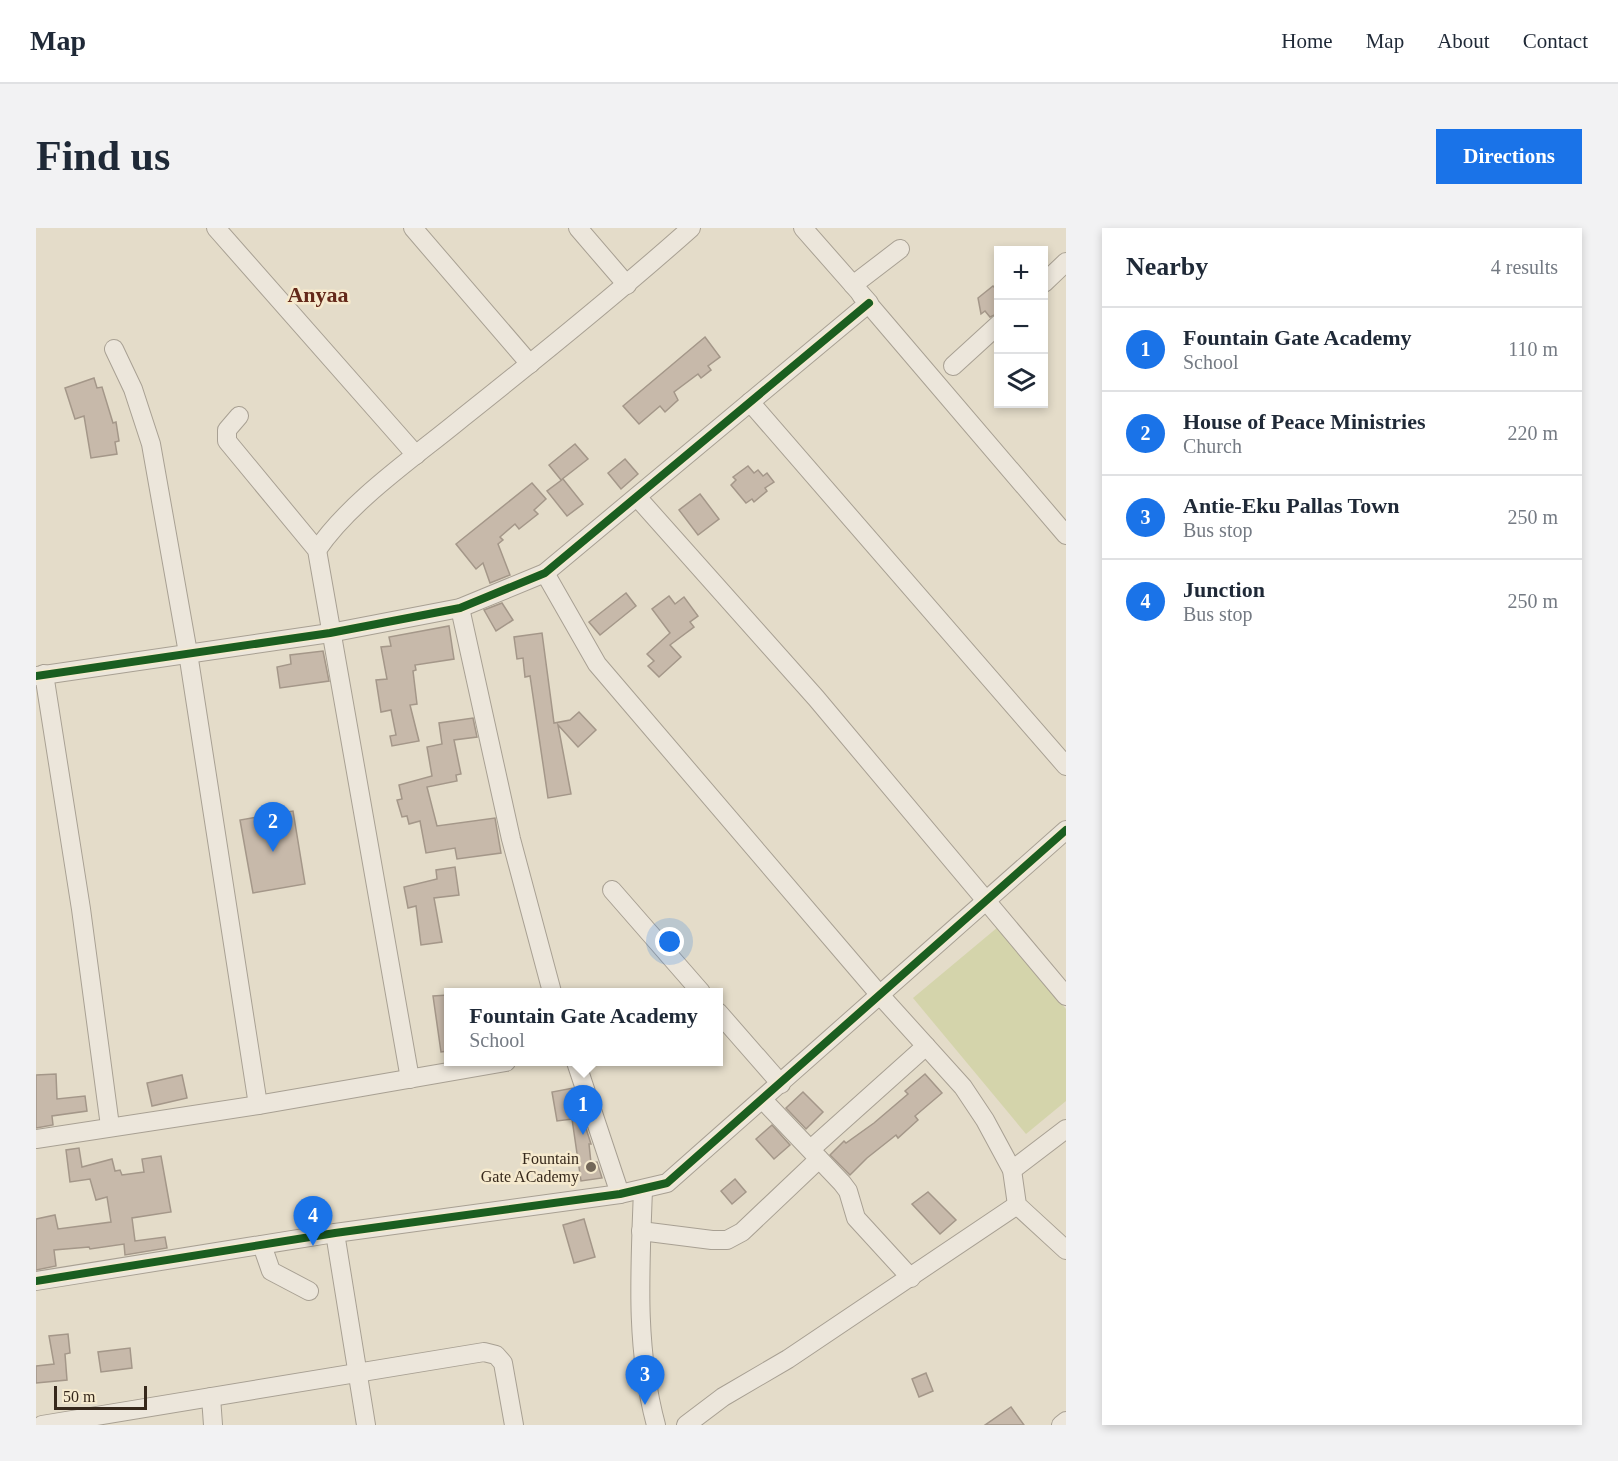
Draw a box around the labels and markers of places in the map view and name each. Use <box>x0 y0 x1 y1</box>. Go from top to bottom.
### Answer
pin: 2 <box>254 802 292 852</box>
pin: 1 <box>564 1086 602 1135</box>
place label: Fountain Gate ACademy <box>481 1150 579 1186</box>
marker: Fountain Gate ACademy <box>584 1160 598 1174</box>
pin: 4 <box>294 1196 332 1246</box>
pin: 3 <box>626 1356 664 1405</box>

